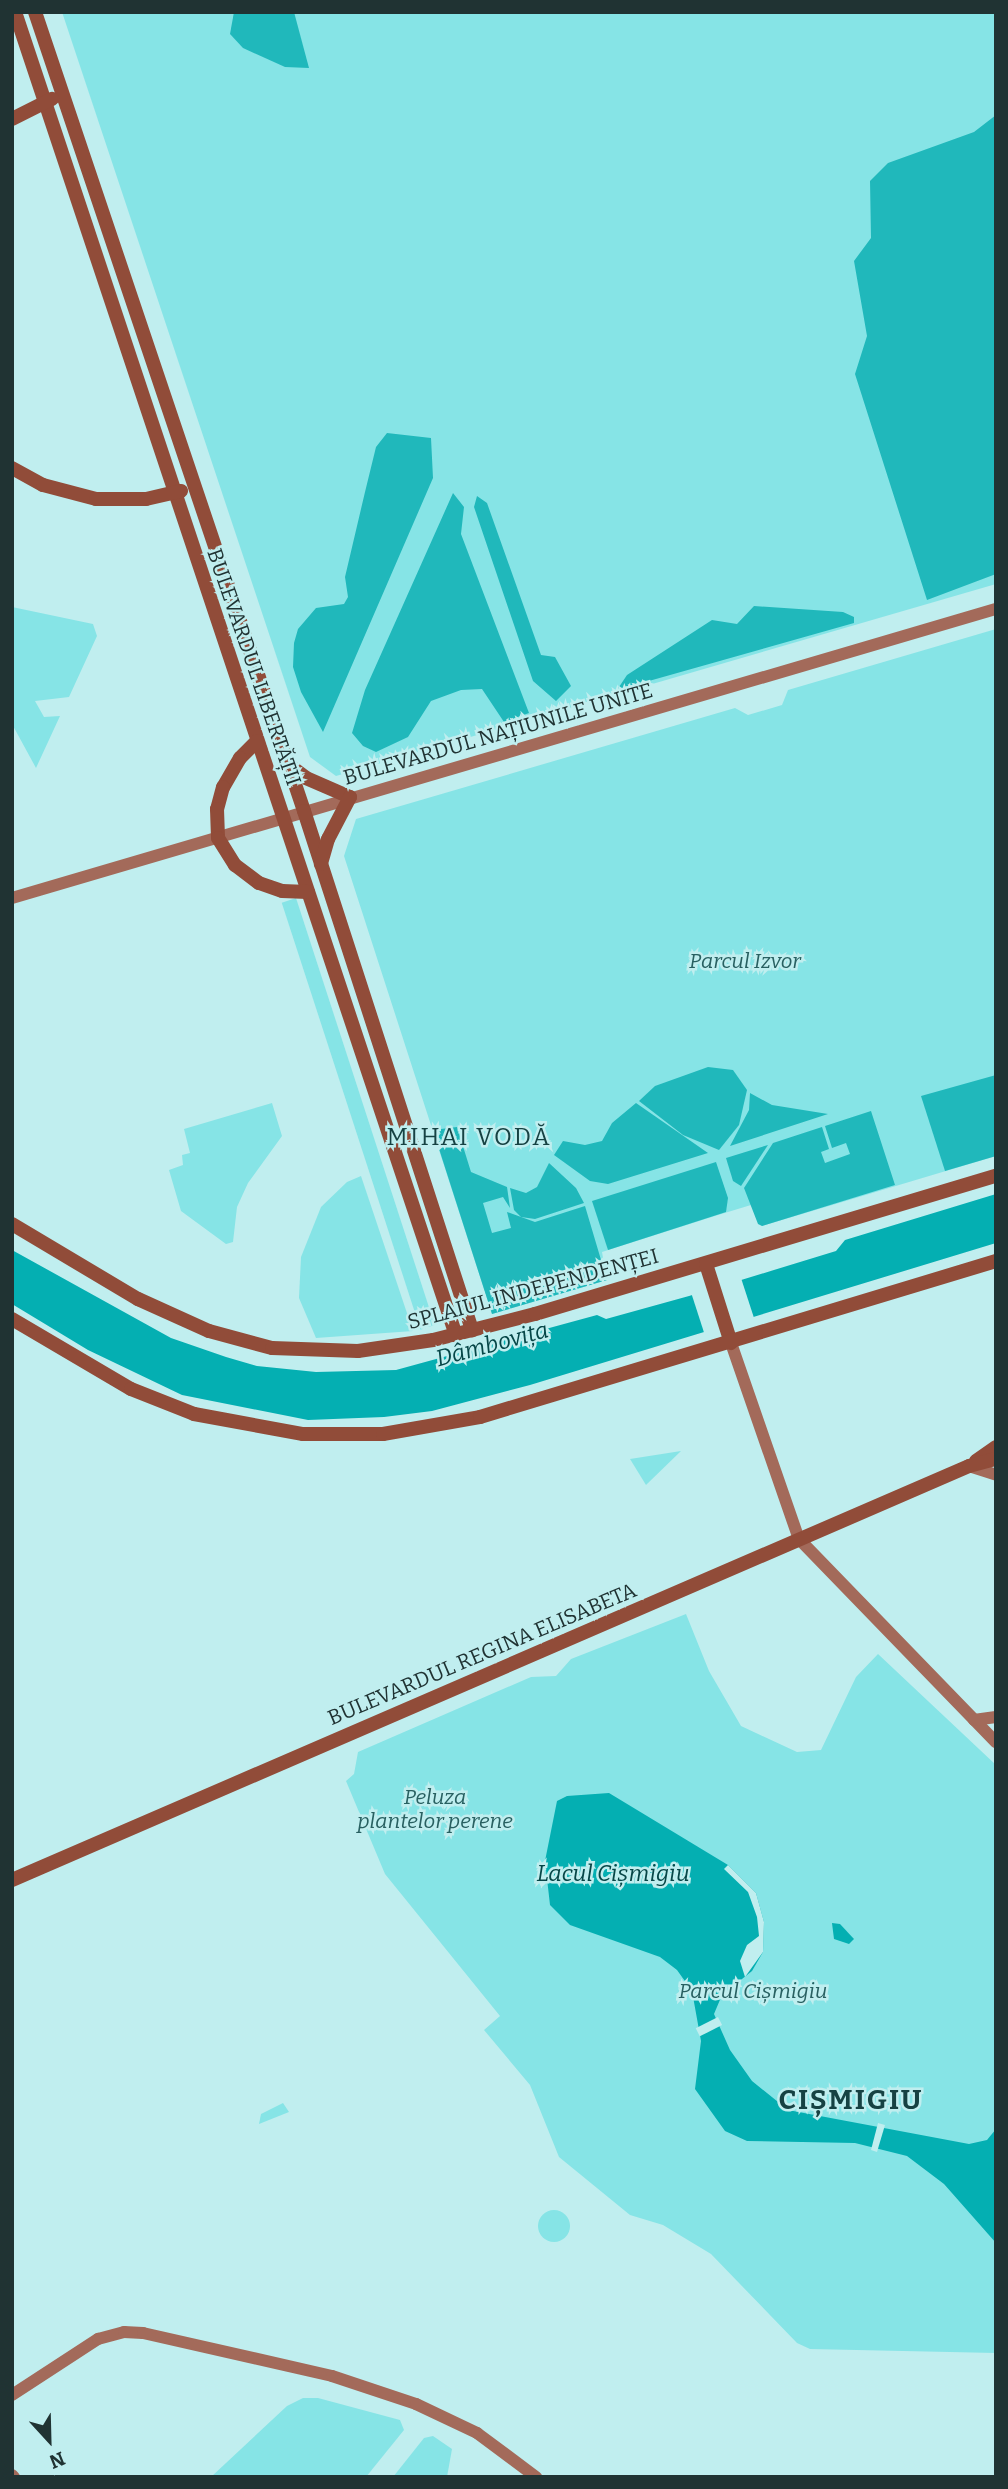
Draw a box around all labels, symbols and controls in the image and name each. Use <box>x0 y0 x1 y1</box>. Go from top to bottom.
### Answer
street label: BULEVARDUL LIBERTĂȚII <box>202 545 306 789</box>
street label: BULEVARDUL NAȚIUNILE UNITE <box>340 678 656 790</box>
park label: Parcul Izvor <box>689 948 801 974</box>
district label: MIHAI VODĂ <box>388 1124 550 1152</box>
street label: SPLAIUL INDEPENDENȚEI <box>405 1243 661 1335</box>
water label: Dâmbovița <box>433 1316 551 1372</box>
street label: BULEVARDUL REGINA ELISABETA <box>324 1577 640 1731</box>
park label: Peluza plantelor perene <box>357 1784 513 1834</box>
water label: Lacul Cișmigiu <box>536 1859 690 1887</box>
park label: Parcul Cișmigiu <box>679 1978 827 2004</box>
district label: CIȘMIGIU <box>779 2083 923 2117</box>
north arrow <box>14 2405 84 2475</box>
text: N <box>46 2447 68 2473</box>

